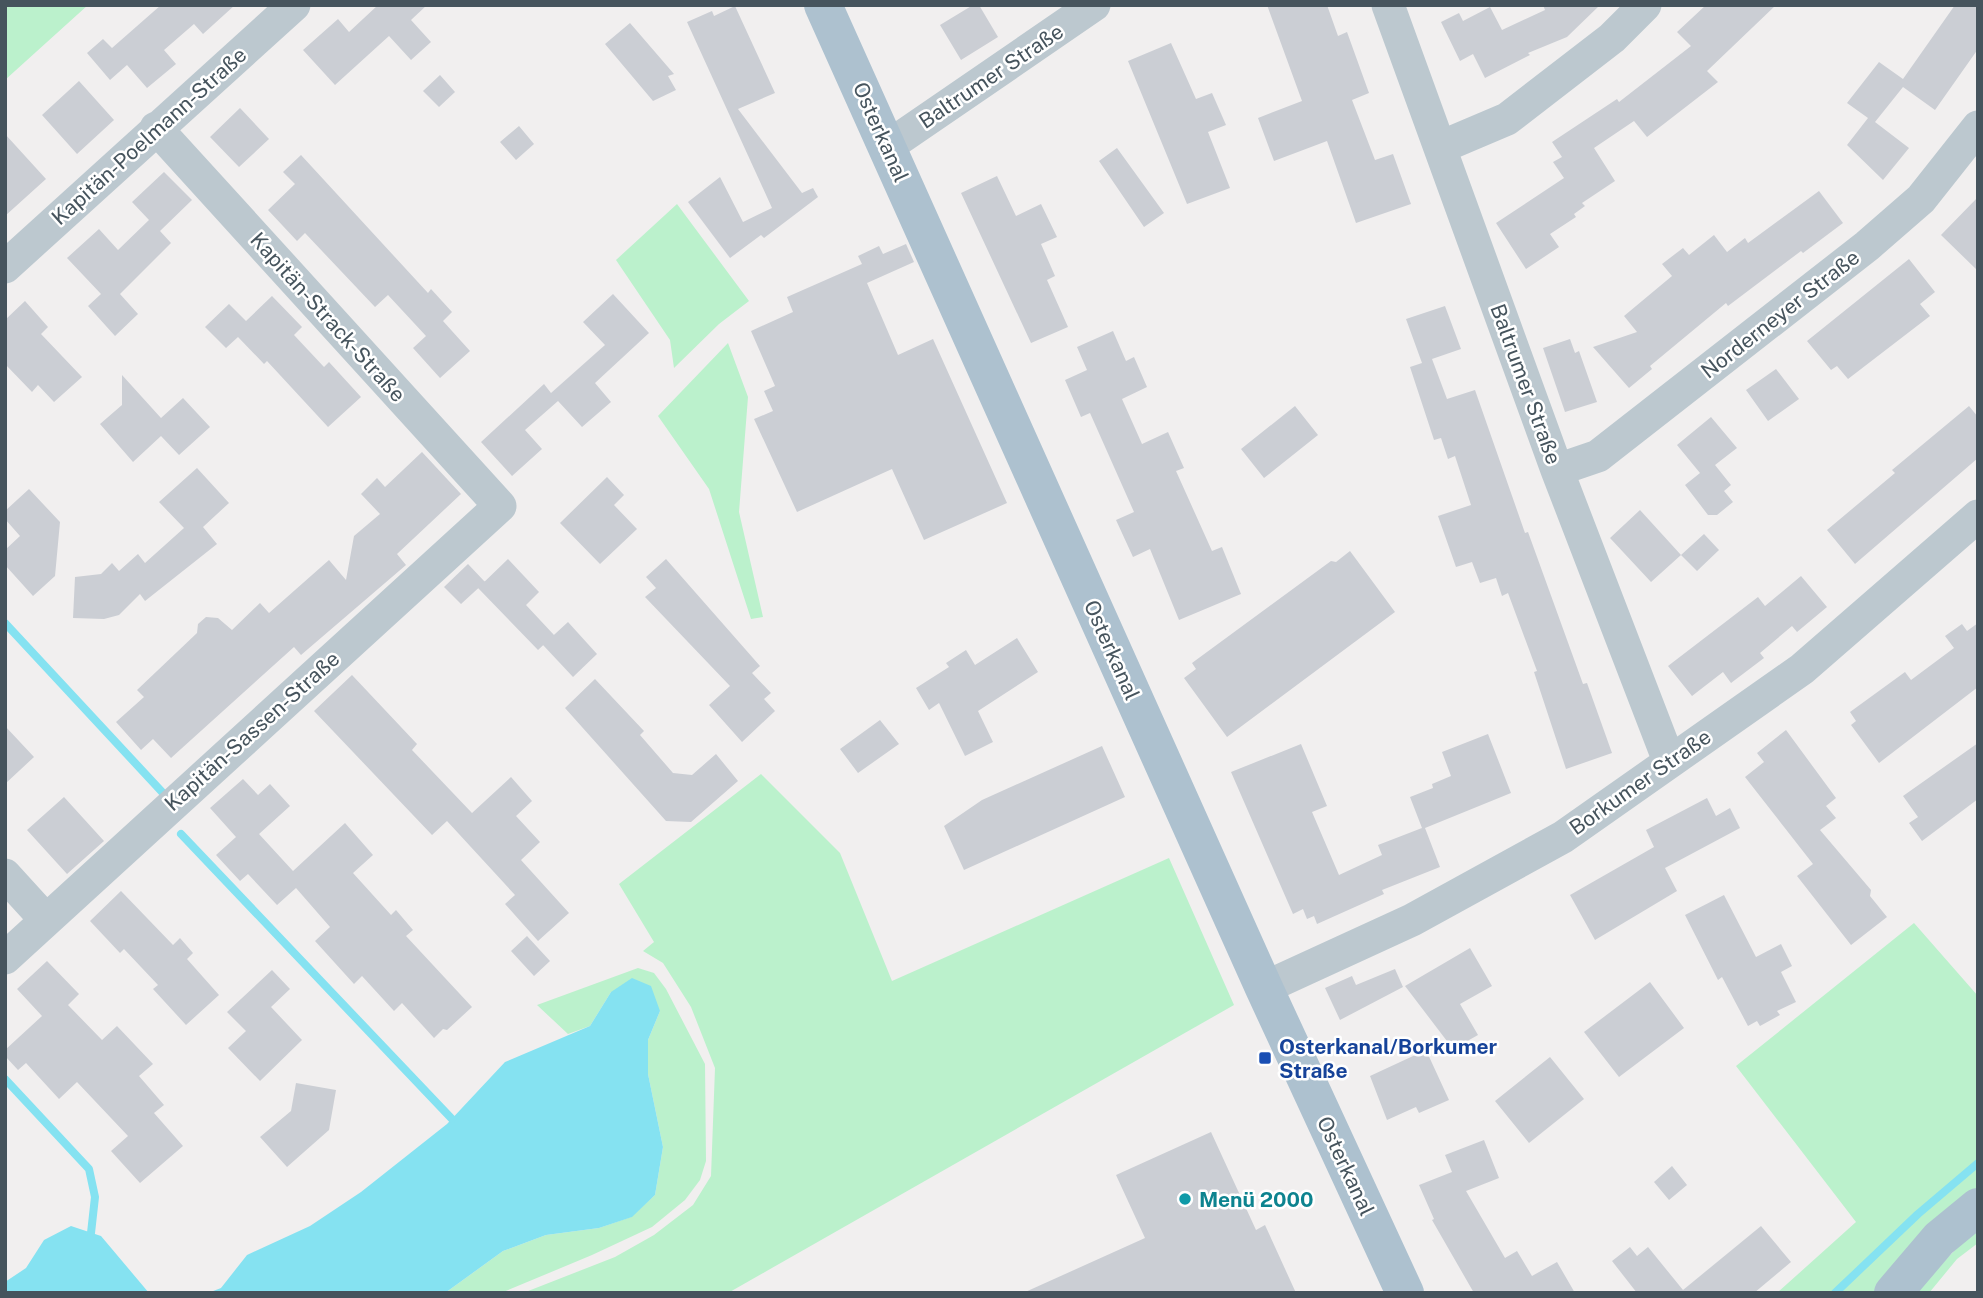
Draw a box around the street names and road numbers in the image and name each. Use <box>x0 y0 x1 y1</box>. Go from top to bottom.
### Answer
street label: Baltrumer Straße <box>914 18 1068 134</box>
street label: Kapitän-Poelmann-Straße <box>46 42 252 230</box>
street label: Osterkanal <box>848 78 914 186</box>
street label: Kapitän-Strack-Straße <box>245 227 411 407</box>
street label: Norderneyer Straße <box>1696 244 1864 384</box>
street label: Baltrumer Straße <box>1485 300 1567 468</box>
street label: Osterkanal <box>1079 596 1145 704</box>
street label: Kapitän-Sassen-Straße <box>159 646 345 816</box>
street label: Borkumer Straße <box>1564 724 1716 840</box>
street label: Osterkanal <box>1312 1112 1380 1220</box>

